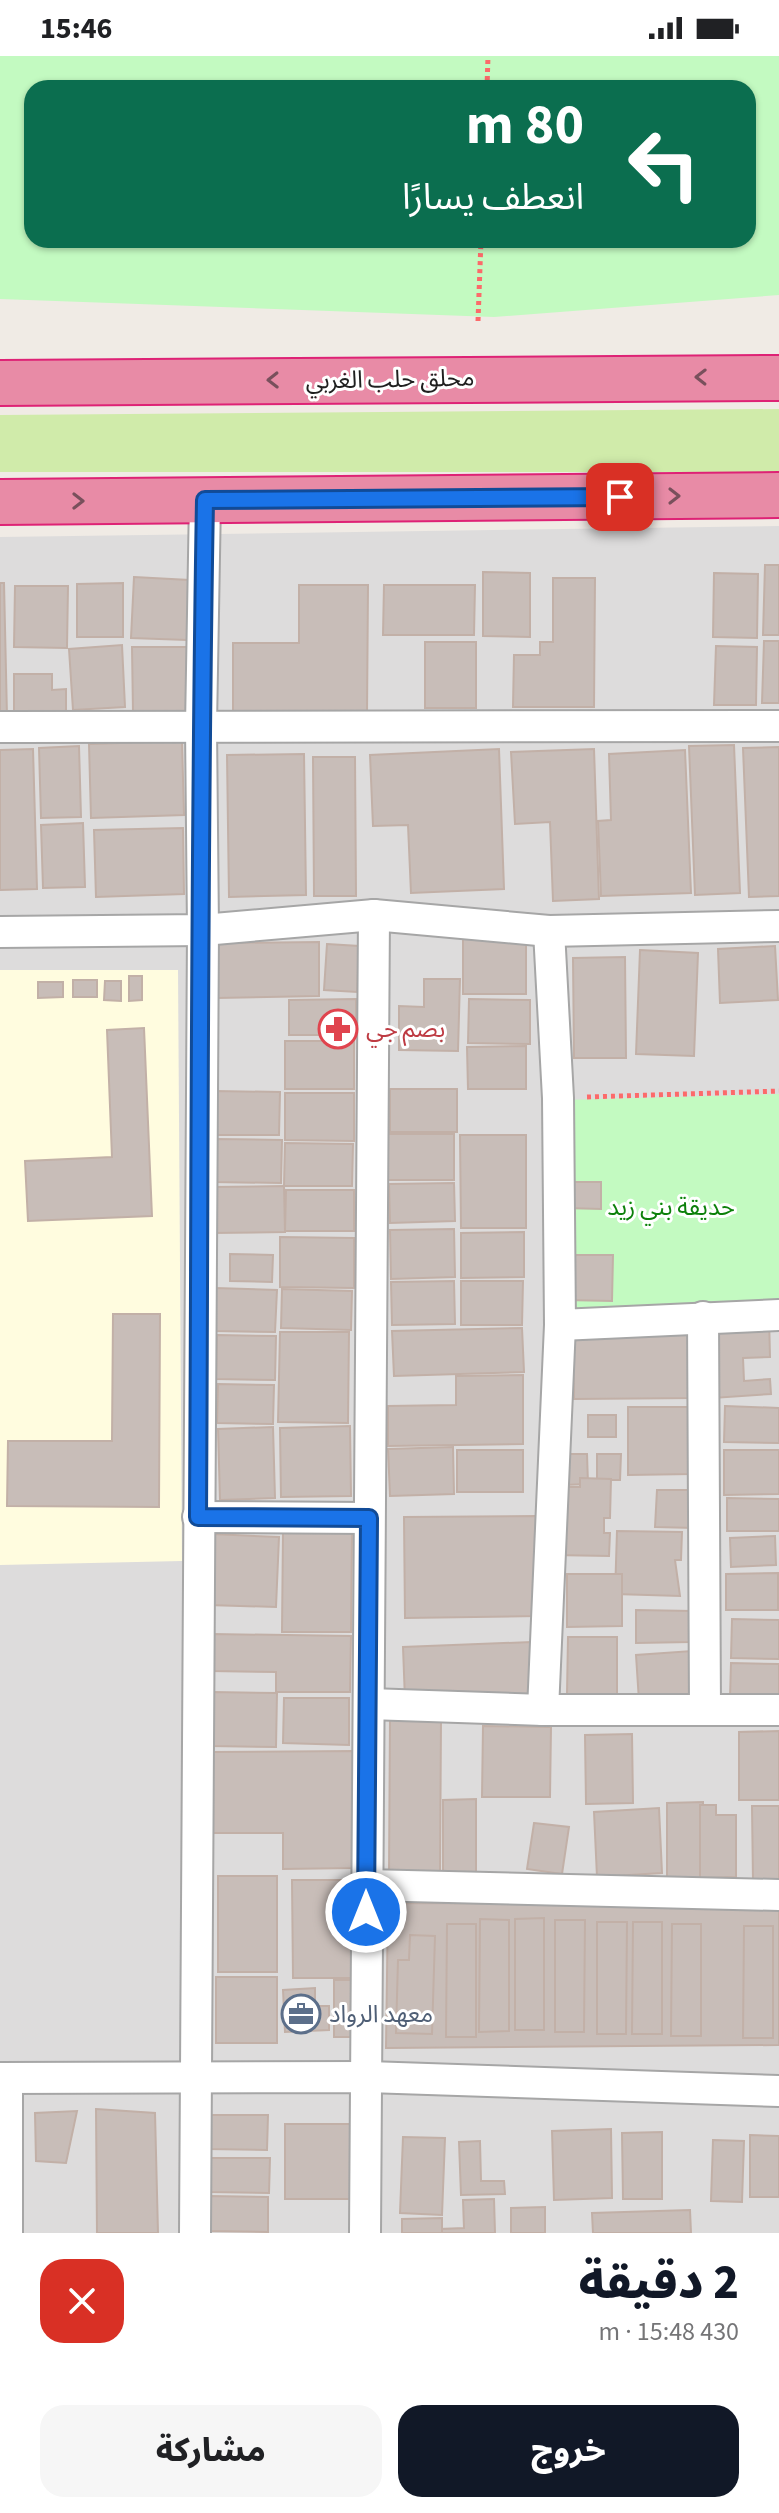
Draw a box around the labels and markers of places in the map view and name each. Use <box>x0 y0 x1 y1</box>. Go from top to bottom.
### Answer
pin <box>586 463 654 531</box>
pharmacy icon: بصم جي <box>317 1008 359 1050</box>
place label: بصم جي <box>366 1012 445 1048</box>
office icon: معهد الرواد <box>280 1993 322 2035</box>
place label: معهد الرواد <box>329 1997 433 2032</box>

